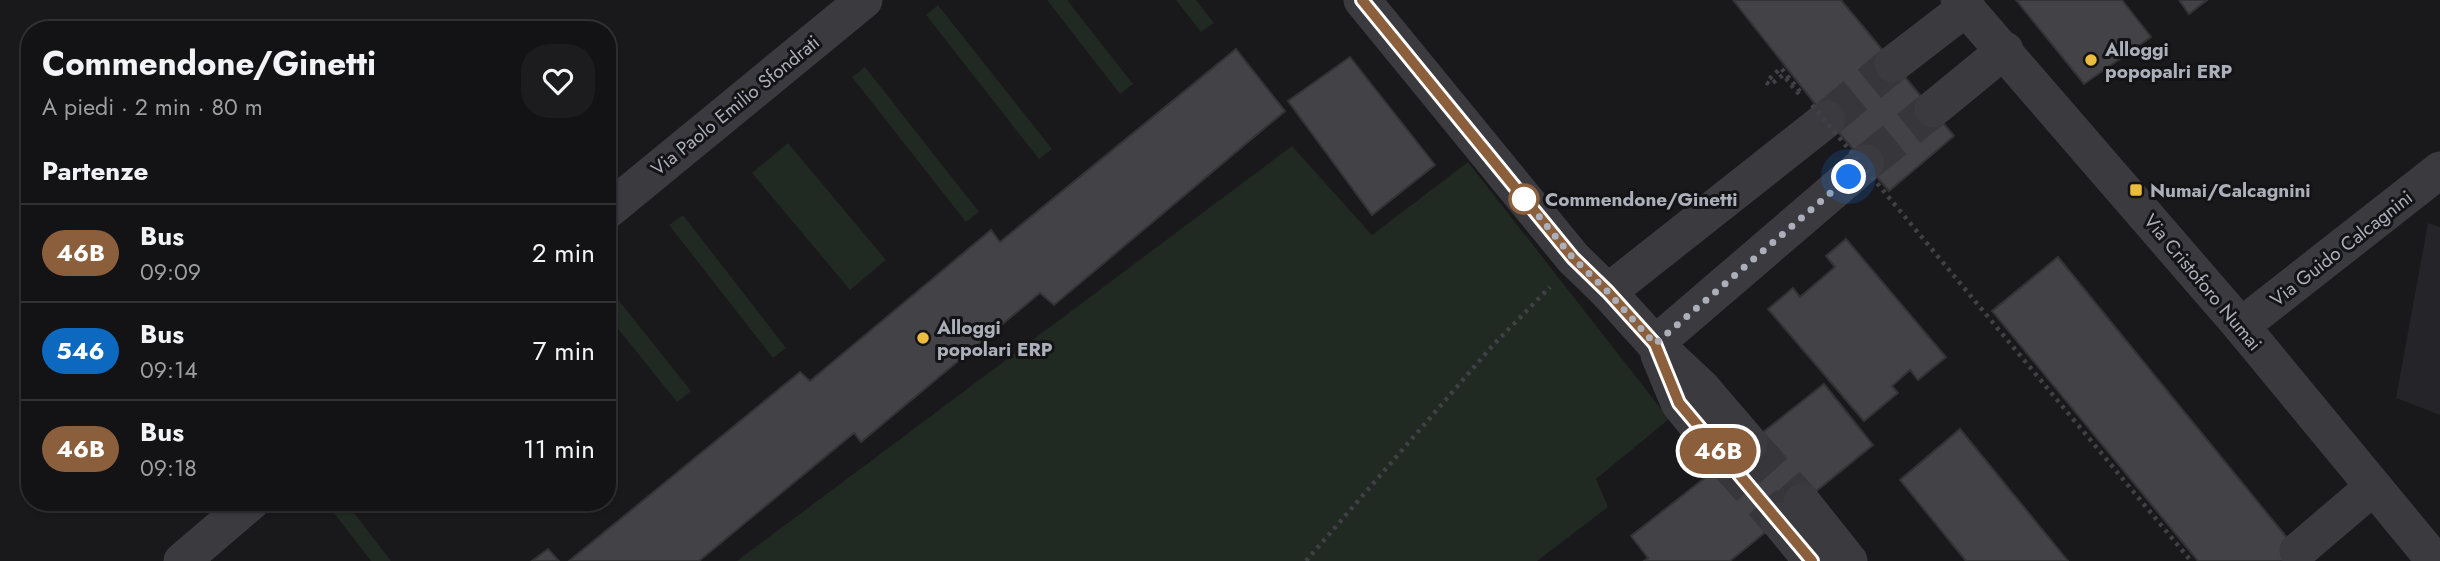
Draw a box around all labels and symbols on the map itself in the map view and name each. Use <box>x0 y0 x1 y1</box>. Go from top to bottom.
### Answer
street label: Via Paolo Emilio Sfondrati <box>645 29 825 182</box>
place label: Alloggi popopalri ERP <box>2104 36 2232 85</box>
marker: Alloggi popopalri ERP <box>2083 52 2099 68</box>
your location <box>1831 159 1866 194</box>
place label: Numai/Calcagnini <box>2150 177 2311 204</box>
marker: Numai/Calcagnini <box>2128 182 2144 198</box>
marker: Commendone/Ginetti <box>1509 184 1539 214</box>
street label: Via Guido Calcagnini <box>2264 184 2418 313</box>
place label: Commendone/Ginetti <box>1545 186 1737 213</box>
street label: Via Cristoforo Numai <box>2137 208 2268 357</box>
place label: Alloggi popolari ERP <box>936 314 1053 363</box>
marker: Alloggi popolari ERP <box>915 330 931 346</box>
line badge: 46B <box>1678 428 1758 474</box>

